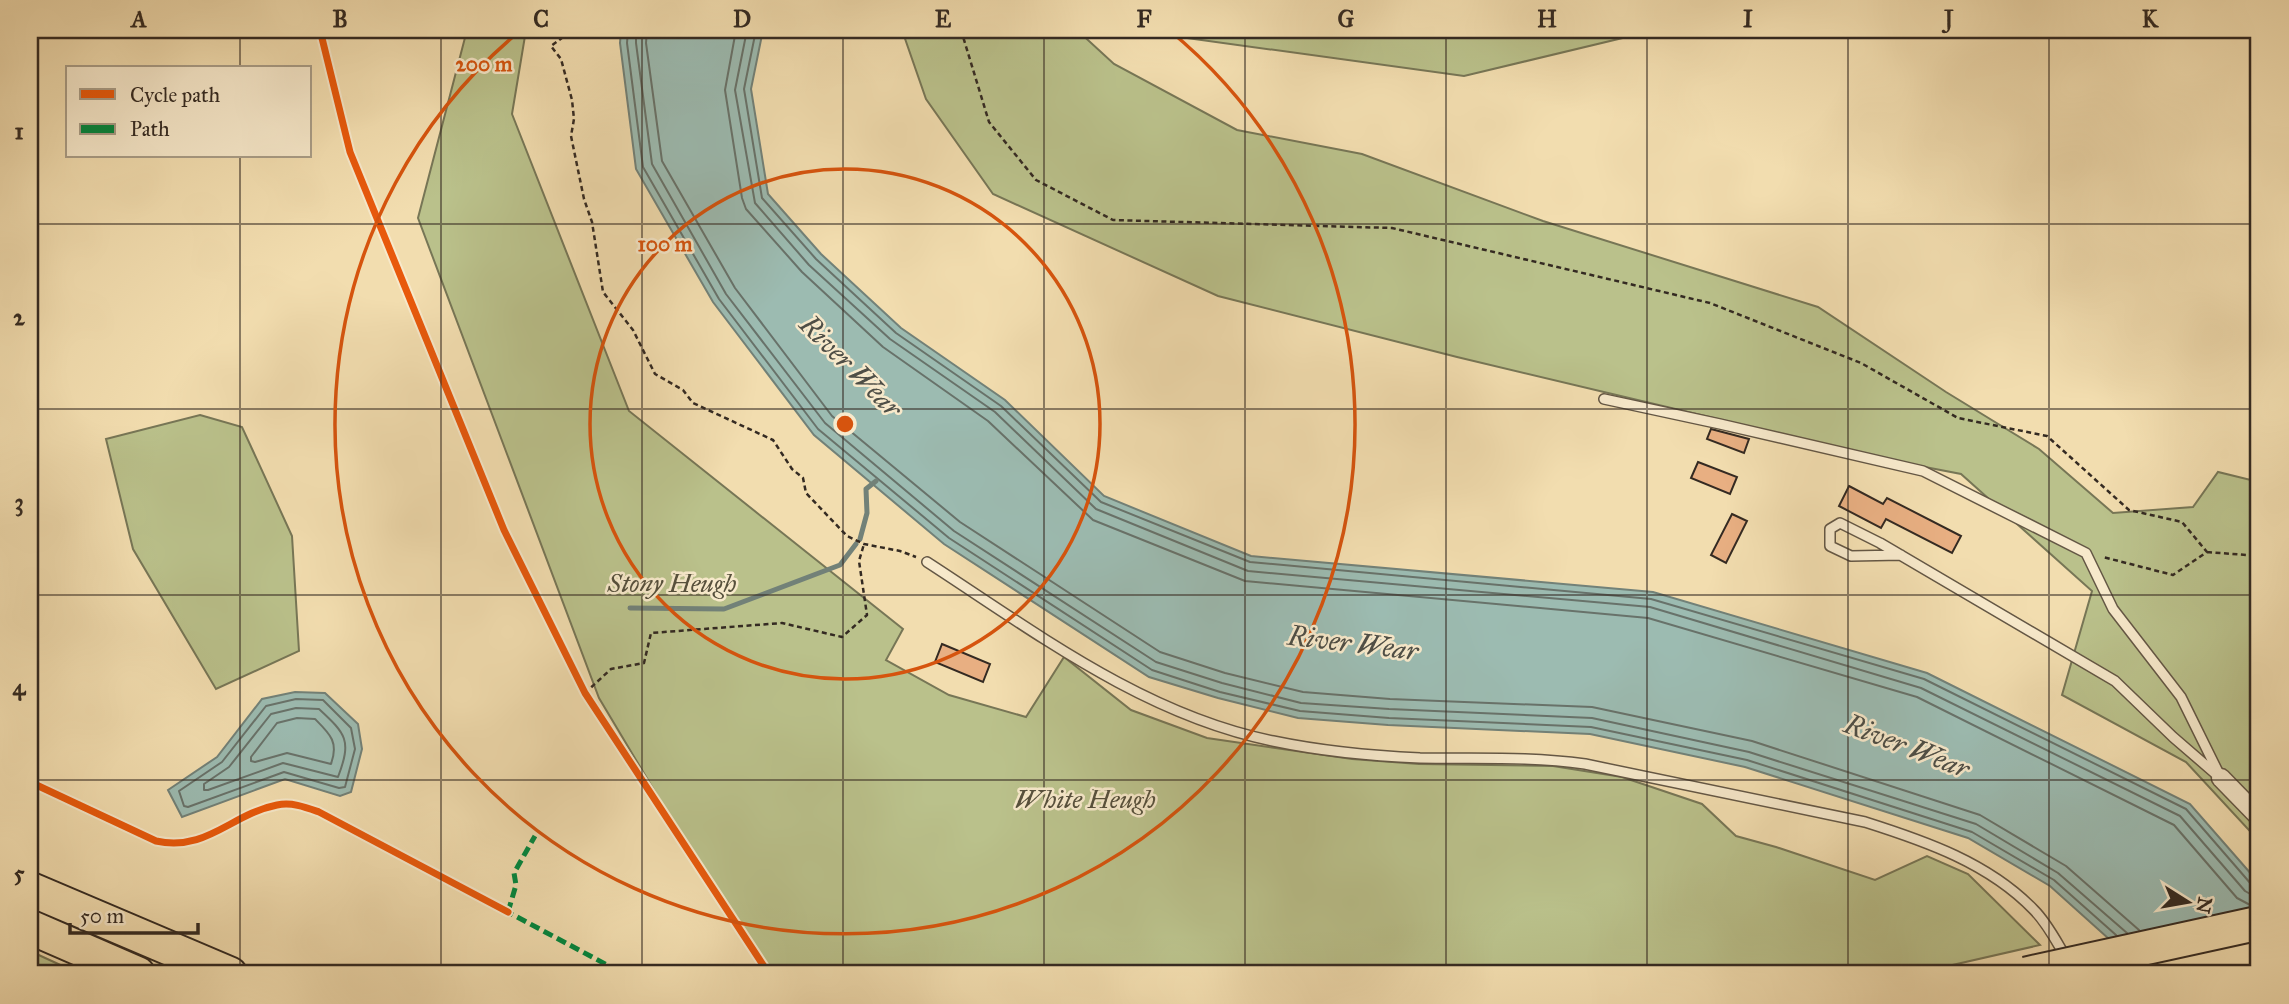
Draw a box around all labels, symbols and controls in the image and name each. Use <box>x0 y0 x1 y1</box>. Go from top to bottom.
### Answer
text: A <box>129 5 147 33</box>
text: B <box>332 5 348 33</box>
text: C <box>533 5 549 33</box>
text: D <box>733 5 751 33</box>
text: E <box>935 5 952 33</box>
text: F <box>1136 5 1152 33</box>
text: G <box>1338 5 1355 33</box>
text: H <box>1537 5 1557 33</box>
text: I <box>1743 5 1753 33</box>
text: J <box>1941 5 1954 34</box>
text: K <box>2142 5 2160 33</box>
text: 200 m <box>456 51 513 77</box>
legend <box>66 66 312 158</box>
text: Cycle path <box>130 82 221 108</box>
text: Path <box>130 116 170 142</box>
text: 1 <box>14 117 24 145</box>
text: 100 m <box>638 231 693 257</box>
text: 2 <box>13 303 25 331</box>
water label: River Wear <box>792 307 911 426</box>
centre of rings <box>833 412 857 436</box>
text: 3 <box>14 488 24 517</box>
park label: Stony Heugh <box>606 567 737 599</box>
water label: River Wear <box>1285 618 1422 669</box>
text: 4 <box>13 673 27 701</box>
water label: River Wear <box>1839 706 1976 786</box>
park label: White Heugh <box>1014 783 1156 815</box>
text: 5 <box>14 859 25 887</box>
north arrow <box>2152 867 2222 937</box>
scale bar <box>70 892 198 936</box>
text: N <box>2191 895 2217 915</box>
text: 50 m <box>80 903 125 929</box>

